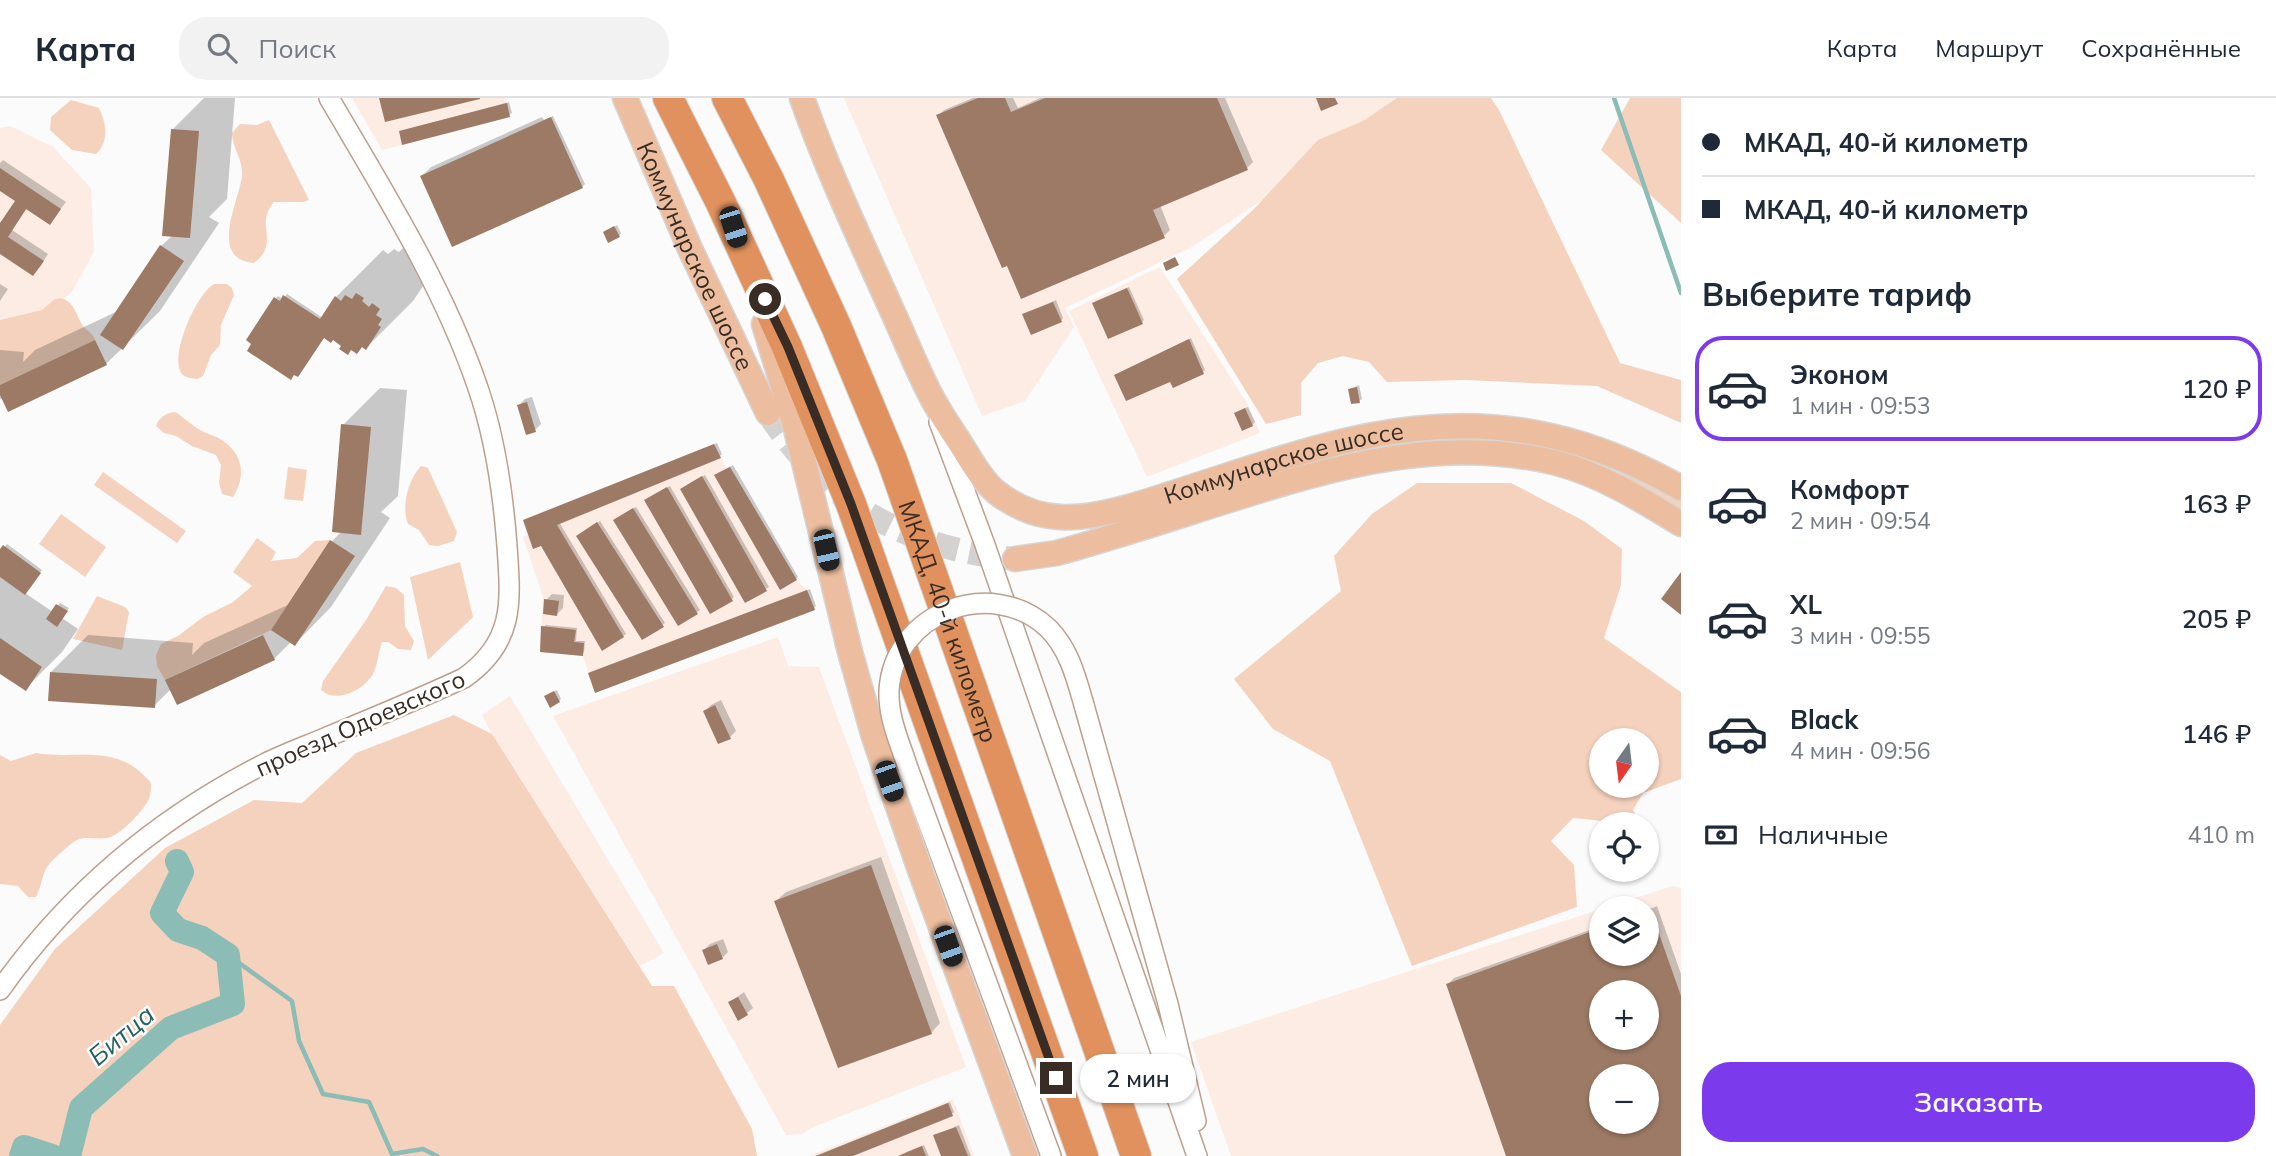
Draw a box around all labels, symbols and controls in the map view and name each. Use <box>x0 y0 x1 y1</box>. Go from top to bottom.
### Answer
search box <box>179 17 669 80</box>
text: Карта <box>35 28 137 69</box>
icon: search <box>203 29 241 67</box>
text: Поиск <box>259 32 336 65</box>
text: Карта <box>1827 33 1897 63</box>
text: Маршрут <box>1935 33 2043 63</box>
text: Сохранённые <box>2081 33 2241 63</box>
text: МКАД, 40-й километр <box>1744 126 2029 159</box>
street label: Коммунарское шоссе <box>631 137 761 375</box>
text: МКАД, 40-й километр <box>1744 193 2029 226</box>
car <box>717 204 750 250</box>
text: Выберите тариф <box>1702 274 1972 314</box>
route start <box>749 283 781 315</box>
icon: car <box>1706 357 1769 420</box>
text: Эконом <box>1790 358 1889 391</box>
text: 120 ₽ <box>2182 372 2251 405</box>
text: 1 мин · 09:53 <box>1790 391 1930 420</box>
street label: Коммунарское шоссе <box>1160 415 1405 510</box>
icon: car <box>1706 472 1769 535</box>
text: Комфорт <box>1790 473 1909 506</box>
text: 163 ₽ <box>2182 487 2251 520</box>
street label: МКАД, 40-й километр <box>892 496 1005 746</box>
text: 2 мин · 09:54 <box>1790 506 1930 535</box>
car <box>812 527 841 573</box>
icon: car <box>1706 587 1769 650</box>
text: XL <box>1790 588 1822 621</box>
text: 205 ₽ <box>2182 602 2251 635</box>
text: 3 мин · 09:55 <box>1790 621 1930 650</box>
street label: проезд Одоевского <box>250 663 470 783</box>
icon: car <box>1706 702 1769 765</box>
text: Black <box>1790 703 1858 736</box>
text: 146 ₽ <box>2182 717 2251 750</box>
north arrow <box>1589 728 1659 798</box>
map controls <box>1589 728 1659 1134</box>
text: 4 мин · 09:56 <box>1790 736 1930 765</box>
car <box>873 758 906 804</box>
button: locate <box>1589 812 1659 882</box>
icon: cash <box>1702 816 1740 854</box>
text: Наличные <box>1758 818 1888 851</box>
text: 410 m <box>2187 820 2255 849</box>
button: layers <box>1589 896 1659 966</box>
car <box>931 923 966 969</box>
button: + <box>1589 980 1659 1050</box>
water label: Битца <box>81 998 161 1072</box>
callout: 2 мин <box>1080 1054 1196 1102</box>
route end <box>1040 1062 1072 1094</box>
button: Заказать <box>1702 1062 2255 1142</box>
text: 2 мин <box>1106 1064 1170 1093</box>
button: − <box>1589 1064 1659 1134</box>

